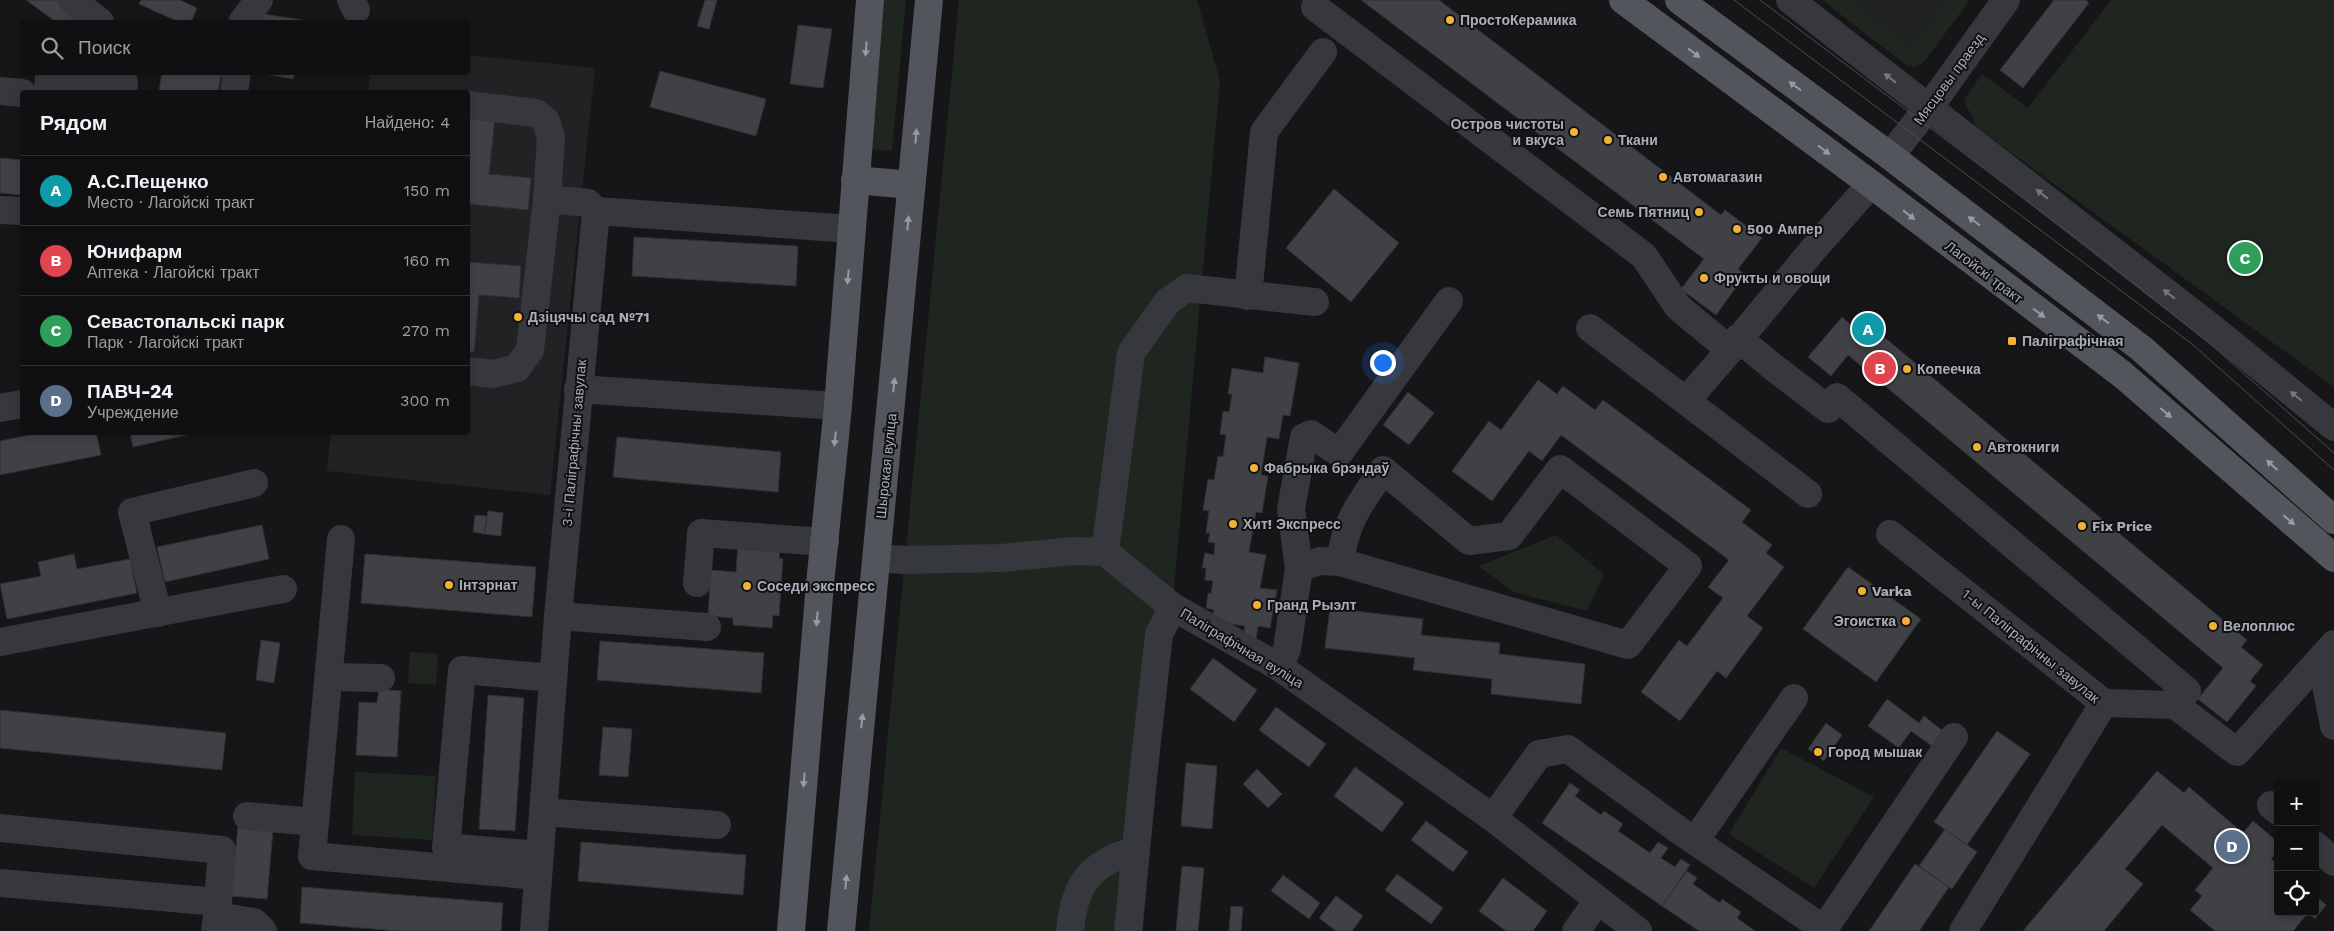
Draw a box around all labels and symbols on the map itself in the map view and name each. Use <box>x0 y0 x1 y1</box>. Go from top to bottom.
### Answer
place label: ПростоКерамика <box>1460 12 1577 28</box>
marker: ПростоКерамика <box>1444 14 1456 26</box>
street label: Мясцовы праезд <box>1910 30 1988 128</box>
one-way arrow <box>861 41 869 57</box>
one-way arrow <box>1687 48 1701 58</box>
one-way arrow <box>1884 72 1897 83</box>
one-way arrow <box>1788 81 1802 91</box>
place label: Остров чистоты и вкуса <box>1451 116 1564 148</box>
marker: Остров чистоты и вкуса <box>1568 126 1580 138</box>
one-way arrow <box>912 128 920 144</box>
place label: Ткани <box>1618 132 1658 148</box>
marker: Ткани <box>1602 134 1614 146</box>
one-way arrow <box>1817 145 1830 156</box>
place label: Автомагазин <box>1673 169 1762 185</box>
marker: Автомагазин <box>1657 171 1669 183</box>
one-way arrow <box>2035 189 2048 200</box>
place label: Семь Пятниц <box>1598 204 1689 220</box>
marker: Семь Пятниц <box>1693 206 1705 218</box>
one-way arrow <box>1902 209 1915 220</box>
one-way arrow <box>904 215 912 231</box>
one-way arrow <box>1967 216 1981 226</box>
place label: 500 Ампер <box>1747 221 1822 237</box>
marker: 500 Ампер <box>1731 223 1743 235</box>
street label: Лагойскі тракт <box>1942 238 2026 307</box>
pin: C <box>2229 239 2261 277</box>
one-way arrow <box>844 270 852 286</box>
place label: Фрукты и овощи <box>1714 270 1830 286</box>
marker: Фрукты и овощи <box>1698 272 1710 284</box>
one-way arrow <box>2163 289 2176 300</box>
one-way arrow <box>2032 307 2045 318</box>
place label: Дзіцячы сад №71 <box>528 309 650 325</box>
pin: A <box>1852 310 1884 348</box>
marker: Дзіцячы сад №71 <box>512 311 524 323</box>
one-way arrow <box>2097 314 2110 325</box>
place label: Паліграфічная <box>2022 333 2123 349</box>
marker: Паліграфічная <box>2006 335 2018 347</box>
pin: B <box>1864 349 1896 387</box>
your location <box>1370 350 1396 376</box>
street label: 3-і Паліграфічны завулак <box>559 358 589 527</box>
place label: Копеечка <box>1917 361 1981 377</box>
marker: Копеечка <box>1901 363 1913 375</box>
one-way arrow <box>890 376 898 392</box>
one-way arrow <box>2290 391 2303 402</box>
one-way arrow <box>2160 408 2173 419</box>
street label: Шырокая вуліца <box>873 412 900 520</box>
one-way arrow <box>831 432 839 448</box>
place label: Автокниги <box>1987 439 2059 455</box>
marker: Автокниги <box>1971 441 1983 453</box>
one-way arrow <box>2265 459 2278 470</box>
place label: Фабрыка брэндаў <box>1264 460 1390 476</box>
marker: Фабрыка брэндаў <box>1248 462 1260 474</box>
one-way arrow <box>2283 514 2296 525</box>
place label: Хит! Экспресс <box>1243 516 1341 532</box>
marker: Хит! Экспресс <box>1227 518 1239 530</box>
place label: Fix Price <box>2092 518 2152 534</box>
marker: Fix Price <box>2076 520 2088 532</box>
place label: Інтэрнат <box>459 577 518 593</box>
place label: Соседи экспресс <box>757 578 875 594</box>
marker: Інтэрнат <box>443 579 455 591</box>
marker: Соседи экспресс <box>741 580 753 592</box>
place label: Varka <box>1872 583 1912 599</box>
marker: Varka <box>1856 585 1868 597</box>
street label: 1-ы Паліграфічны завулак <box>1959 586 2103 707</box>
place label: Гранд Рыэлт <box>1267 597 1357 613</box>
marker: Гранд Рыэлт <box>1251 599 1263 611</box>
street label: Паліграфічная вуліца <box>1178 605 1307 691</box>
one-way arrow <box>813 611 821 627</box>
place label: Эгоистка <box>1834 613 1896 629</box>
marker: Эгоистка <box>1900 615 1912 627</box>
place label: Велоплюс <box>2223 618 2295 634</box>
marker: Велоплюс <box>2207 620 2219 632</box>
one-way arrow <box>858 712 866 728</box>
place label: Город мышак <box>1828 744 1923 760</box>
marker: Город мышак <box>1812 746 1824 758</box>
one-way arrow <box>799 773 807 789</box>
pin: D <box>2216 827 2248 865</box>
one-way arrow <box>842 874 850 890</box>

